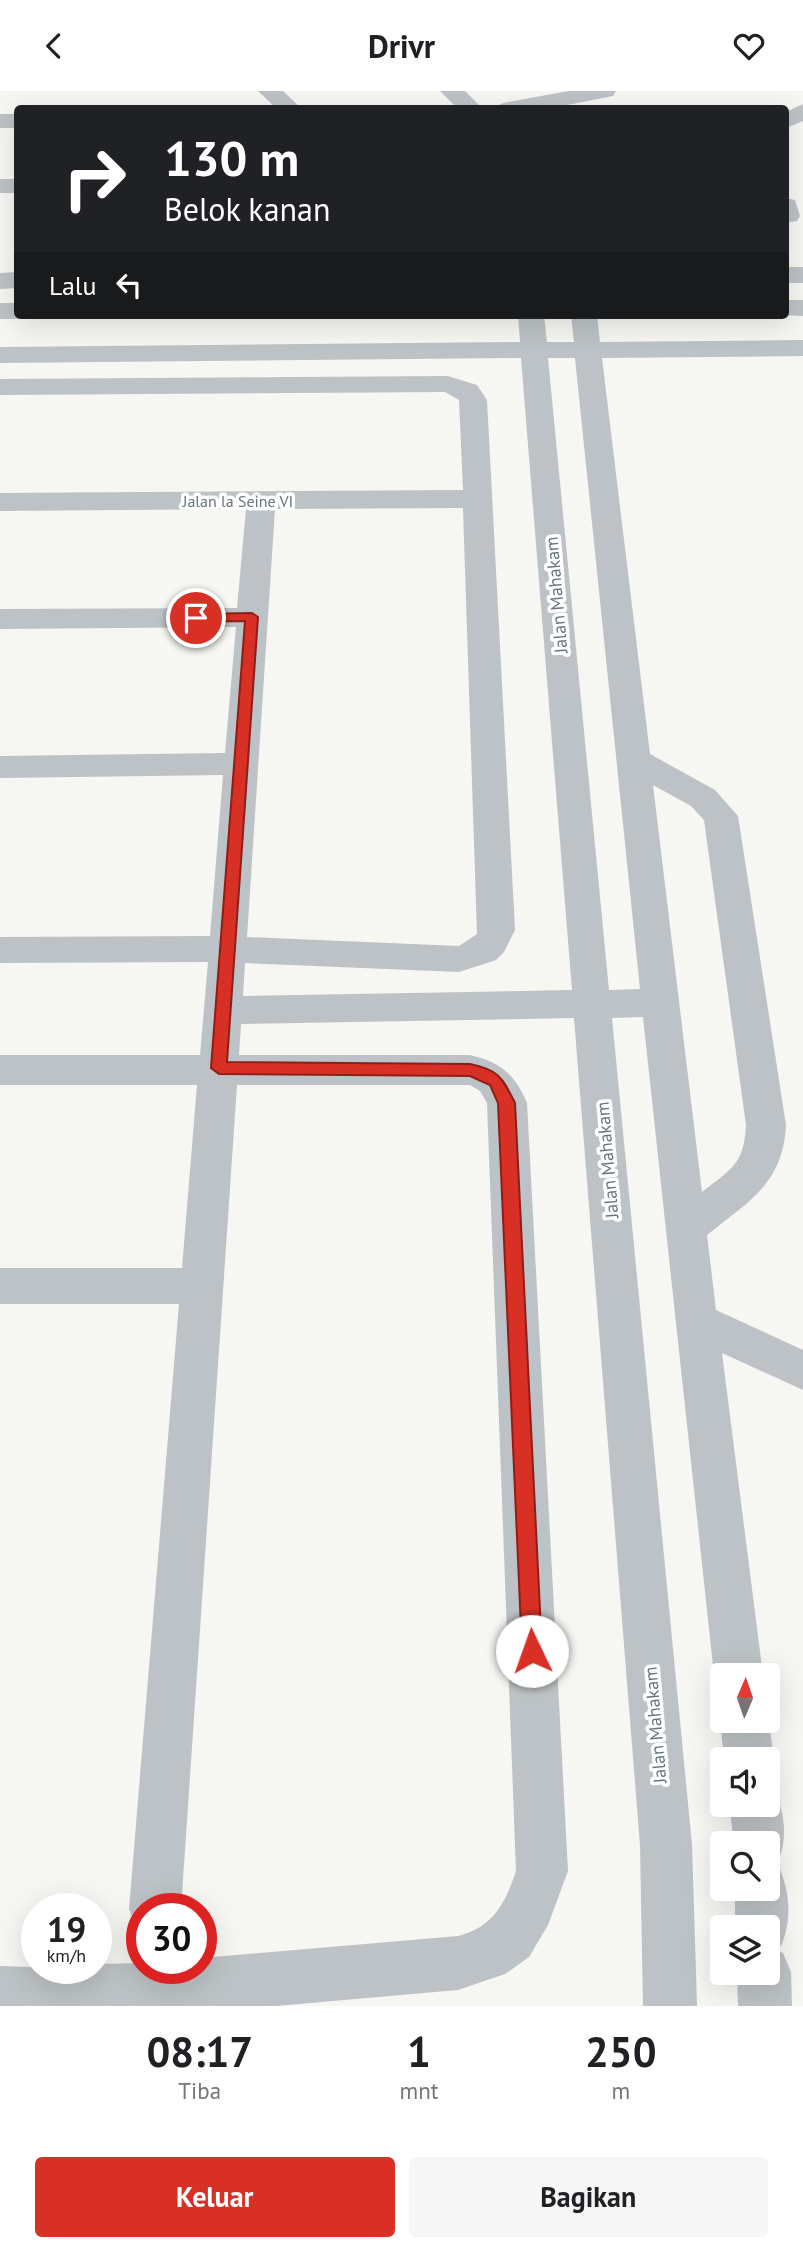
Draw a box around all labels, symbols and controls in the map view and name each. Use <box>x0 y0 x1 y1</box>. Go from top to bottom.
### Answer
text: Drivr <box>368 25 435 67</box>
icon: back <box>35 27 73 65</box>
icon: heart <box>730 27 768 65</box>
text: 130 m <box>164 126 299 190</box>
icon: right <box>49 133 140 224</box>
text: Belok kanan <box>164 188 330 230</box>
icon: left <box>110 266 148 304</box>
text: Lalu <box>49 269 96 302</box>
street label: Jalan la Seine VI <box>182 491 293 511</box>
street label: Jalan Mahakam <box>539 536 573 655</box>
pin <box>166 588 226 648</box>
icon: arrive <box>177 599 215 637</box>
street label: Jalan Mahakam <box>590 1101 624 1220</box>
position arrow <box>495 1614 569 1688</box>
north arrow <box>710 1663 780 1733</box>
map controls <box>710 1663 780 1985</box>
street label: Jalan Mahakam <box>638 1666 672 1785</box>
button: sound <box>710 1747 780 1817</box>
button: search <box>710 1831 780 1901</box>
speed limit sign: 30 <box>126 1893 217 1984</box>
text: 19 <box>47 1906 86 1952</box>
button: layers <box>710 1915 780 1985</box>
text: km/h <box>47 1944 86 1967</box>
text: 08:17 <box>146 2024 253 2079</box>
text: 1 <box>407 2024 431 2079</box>
text: 250 <box>585 2024 656 2079</box>
text: Tiba <box>178 2076 221 2105</box>
text: mnt <box>400 2076 439 2105</box>
text: m <box>611 2076 630 2105</box>
button: Keluar <box>35 2157 395 2237</box>
button: Bagikan <box>409 2157 768 2237</box>

